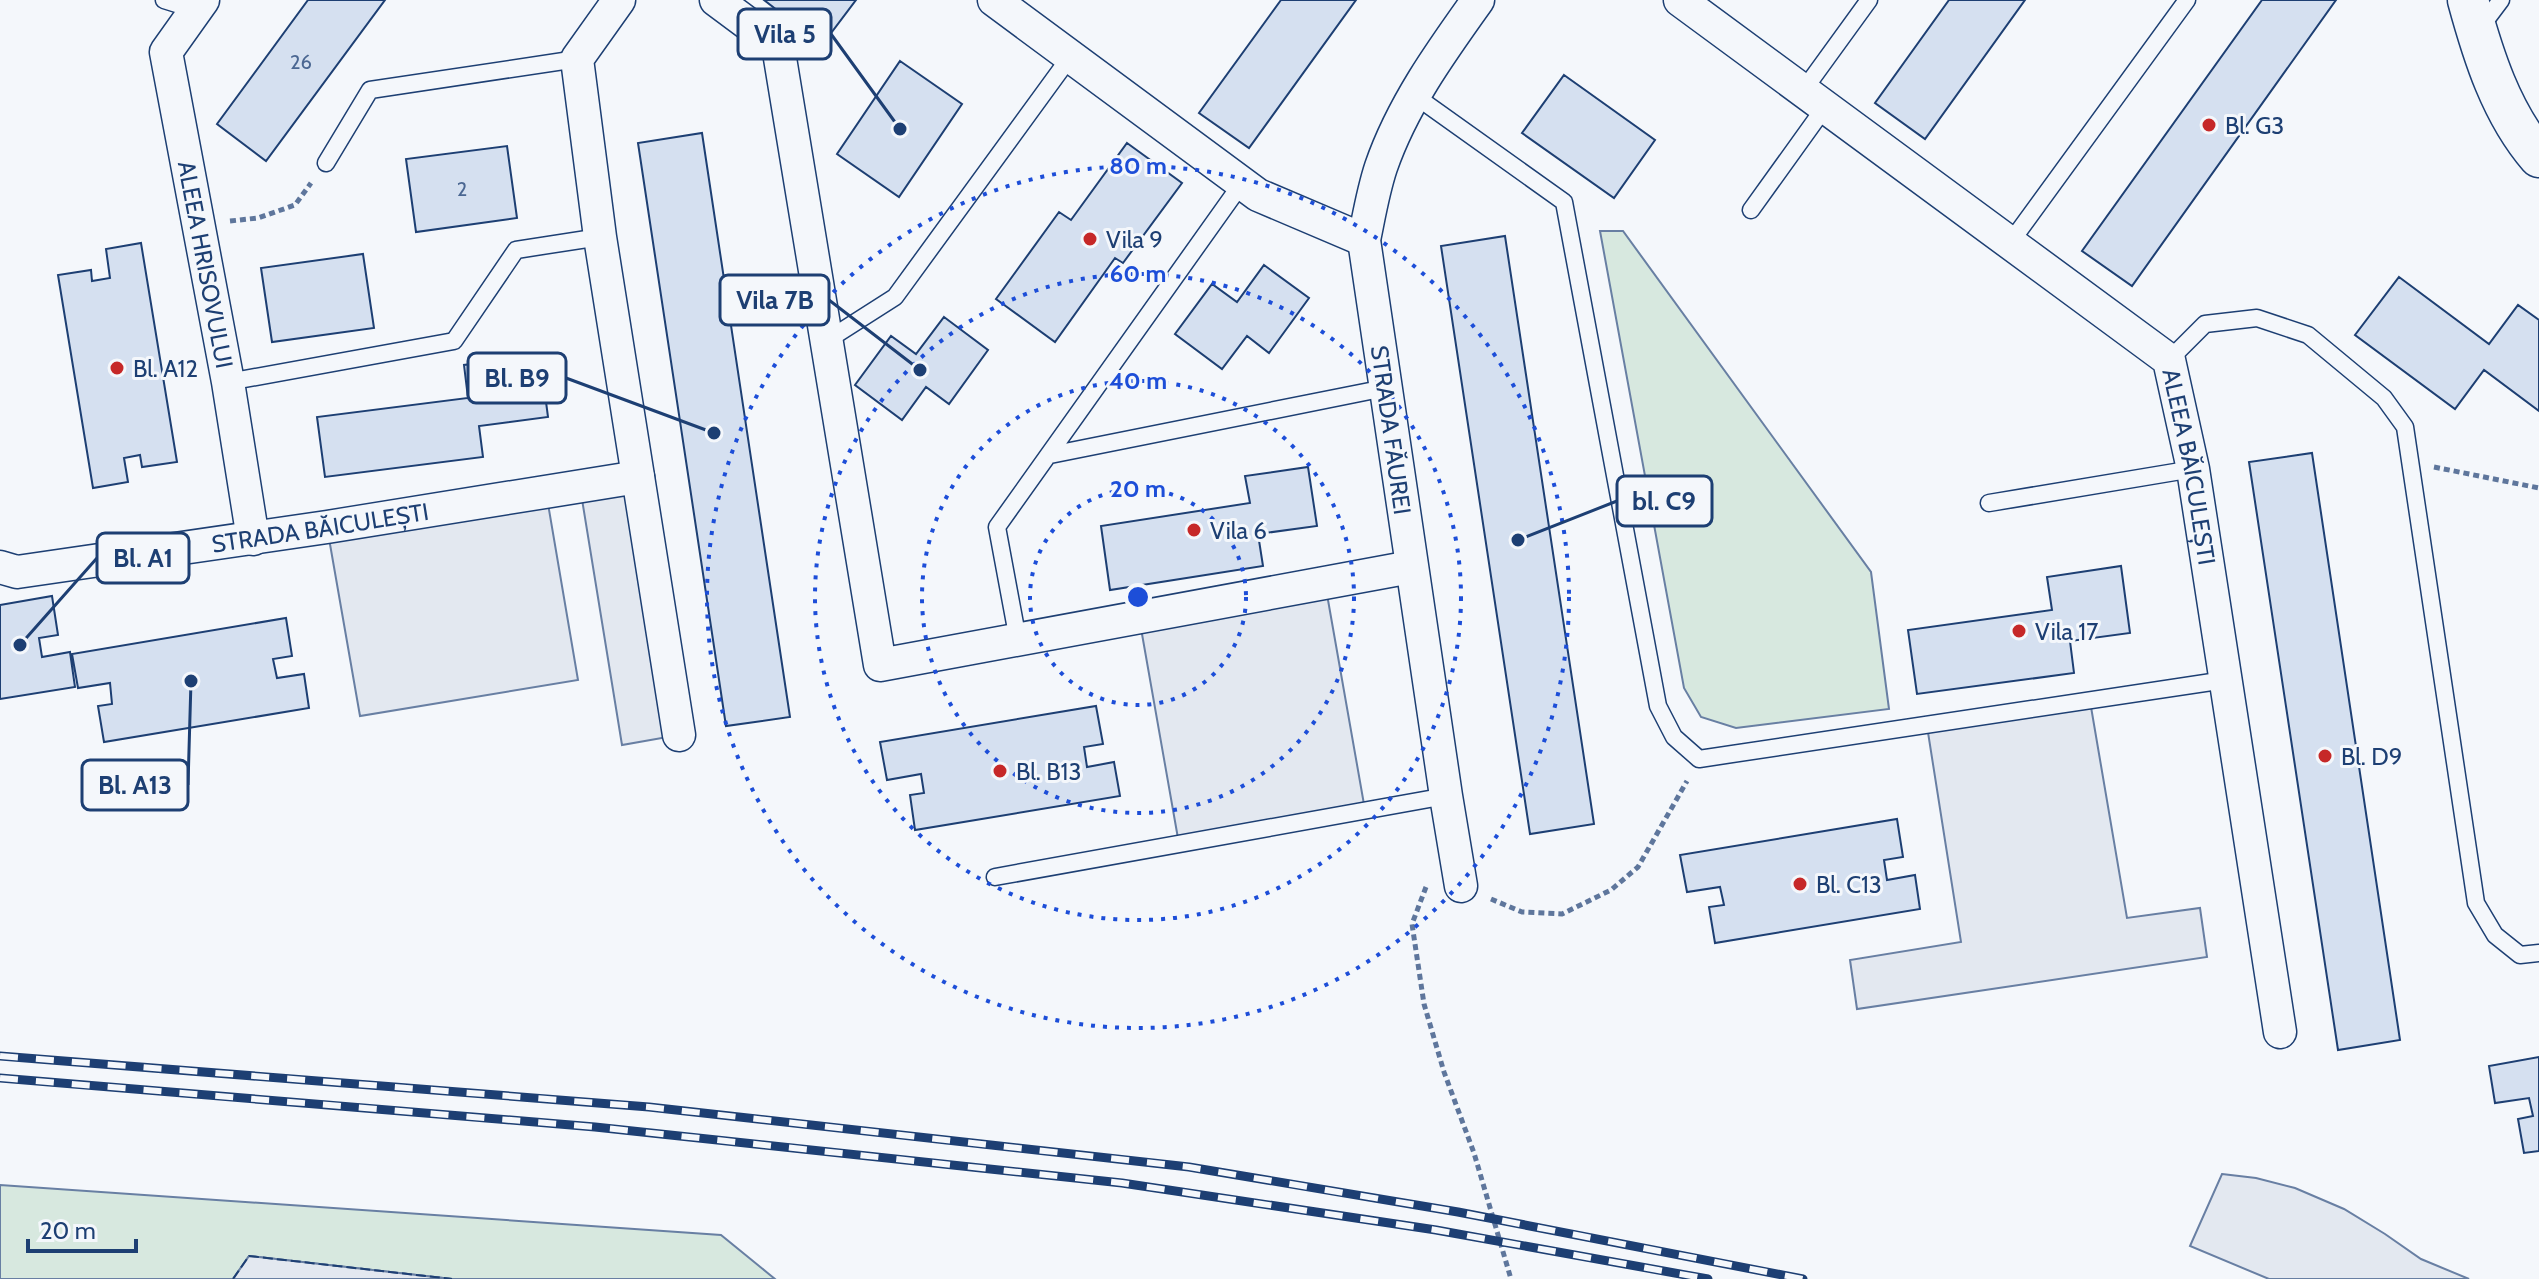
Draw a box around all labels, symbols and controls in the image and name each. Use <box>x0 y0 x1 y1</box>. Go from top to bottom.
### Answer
callout: Vila 5 <box>738 9 831 59</box>
text: Vila 5 <box>754 18 816 50</box>
house number: 26 <box>290 50 312 74</box>
place label: Bl. G3 <box>2225 111 2284 140</box>
marker: Bl. G3 <box>2200 116 2218 134</box>
text: 80 m <box>1109 151 1167 180</box>
street label: ALEEA HRISOVULUI <box>172 158 240 371</box>
house number: 2 <box>457 177 467 201</box>
place label: Vila 9 <box>1106 225 1163 254</box>
marker: Vila 9 <box>1081 230 1099 248</box>
text: 60 m <box>1110 259 1166 288</box>
callout: Vila 7B <box>720 275 829 325</box>
text: Vila 7B <box>736 284 814 316</box>
street label: STRADA FĂUREI <box>1365 344 1417 516</box>
callout: Bl. B9 <box>468 353 566 403</box>
place label: Bl. A12 <box>133 354 198 383</box>
marker: Bl. A12 <box>108 359 126 377</box>
text: Bl. B9 <box>484 362 550 394</box>
text: 40 m <box>1109 366 1167 395</box>
street label: ALEEA BĂICULEȘTI <box>2157 366 2222 567</box>
text: 20 m <box>1110 474 1166 503</box>
callout: bl. C9 <box>1617 476 1712 526</box>
text: bl. C9 <box>1632 485 1696 517</box>
street label: STRADA BĂICULEȘTI <box>210 496 431 558</box>
place label: Vila 6 <box>1210 516 1267 545</box>
marker: Vila 6 <box>1185 521 1203 539</box>
callout: Bl. A1 <box>97 533 189 583</box>
text: Bl. A1 <box>113 542 173 574</box>
centre of rings <box>1124 583 1152 611</box>
place label: Vila 17 <box>2035 617 2098 646</box>
marker: Vila 17 <box>2010 622 2028 640</box>
place label: Bl. D9 <box>2341 742 2402 771</box>
marker: Bl. D9 <box>2316 747 2334 765</box>
place label: Bl. B13 <box>1016 757 1081 786</box>
callout: Bl. A13 <box>82 760 188 810</box>
marker: Bl. B13 <box>991 762 1009 780</box>
text: Bl. A13 <box>98 769 172 801</box>
place label: Bl. C13 <box>1816 870 1882 899</box>
marker: Bl. C13 <box>1791 875 1809 893</box>
scale bar <box>28 1203 136 1253</box>
text: 20 m <box>40 1216 96 1245</box>

